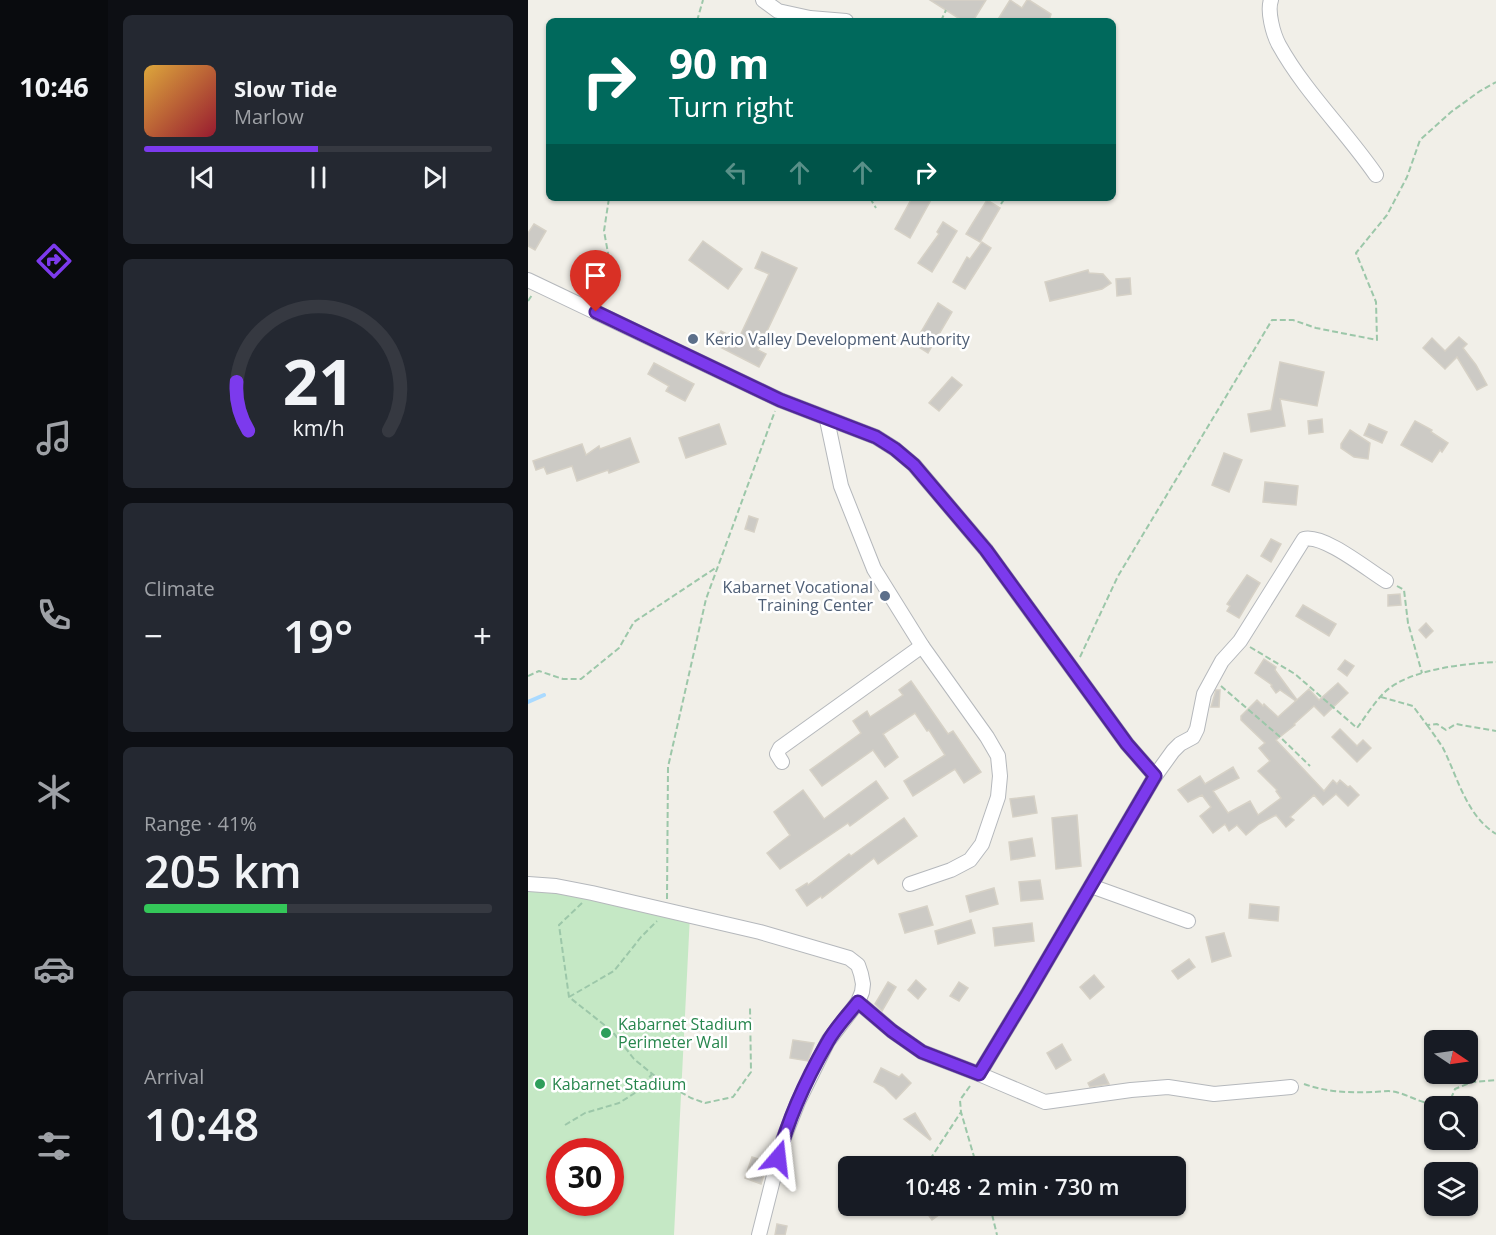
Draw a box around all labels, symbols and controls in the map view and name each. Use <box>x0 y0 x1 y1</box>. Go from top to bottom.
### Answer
text: 90 m <box>669 34 769 91</box>
icon: right <box>570 42 648 120</box>
text: 10:46 <box>19 68 89 105</box>
text: Slow Tide <box>234 73 337 103</box>
text: Turn right <box>669 88 794 125</box>
text: Marlow <box>234 103 304 130</box>
icon: left <box>720 156 753 189</box>
icon: ahead <box>783 156 816 189</box>
icon: ahead <box>846 156 879 189</box>
icon: right <box>909 156 942 189</box>
icon: previous <box>186 161 219 194</box>
icon: pause <box>302 161 335 194</box>
icon: next <box>418 161 451 194</box>
icon: directions <box>33 240 75 282</box>
pin <box>570 250 621 312</box>
icon: arrive <box>579 259 612 292</box>
place label: Kerio Valley Development Authority <box>705 328 971 350</box>
marker: Kerio Valley Development Authority <box>686 332 700 346</box>
text: 21 <box>282 338 354 423</box>
text: km/h <box>292 413 344 442</box>
icon: music <box>33 417 75 459</box>
text: Climate <box>144 575 215 602</box>
place label: Kabarnet Vocational Training Center <box>723 576 873 616</box>
marker: Kabarnet Vocational Training Center <box>878 589 892 603</box>
icon: phone <box>33 594 75 636</box>
text: 19° <box>283 605 353 666</box>
text: − <box>144 613 163 658</box>
text: + <box>473 613 492 658</box>
icon: climate <box>33 771 75 813</box>
text: Range · 41% <box>144 810 257 837</box>
text: 205 km <box>144 840 302 901</box>
icon: car <box>33 948 75 990</box>
place label: Kabarnet Stadium Perimeter Wall <box>618 1013 752 1053</box>
marker: Kabarnet Stadium Perimeter Wall <box>599 1026 613 1040</box>
north arrow <box>1424 1030 1478 1084</box>
map controls <box>1424 1030 1478 1216</box>
text: Arrival <box>144 1063 204 1090</box>
place label: Kabarnet Stadium <box>552 1073 686 1095</box>
marker: Kabarnet Stadium <box>533 1077 547 1091</box>
text: 10:48 <box>144 1093 259 1154</box>
button: search <box>1424 1096 1478 1150</box>
icon: filters <box>33 1125 75 1167</box>
position arrow <box>746 1126 810 1190</box>
speed limit sign: 30 <box>546 1138 624 1216</box>
button: layers <box>1424 1162 1478 1216</box>
text: 10:48 · 2 min · 730 m <box>904 1171 1120 1201</box>

